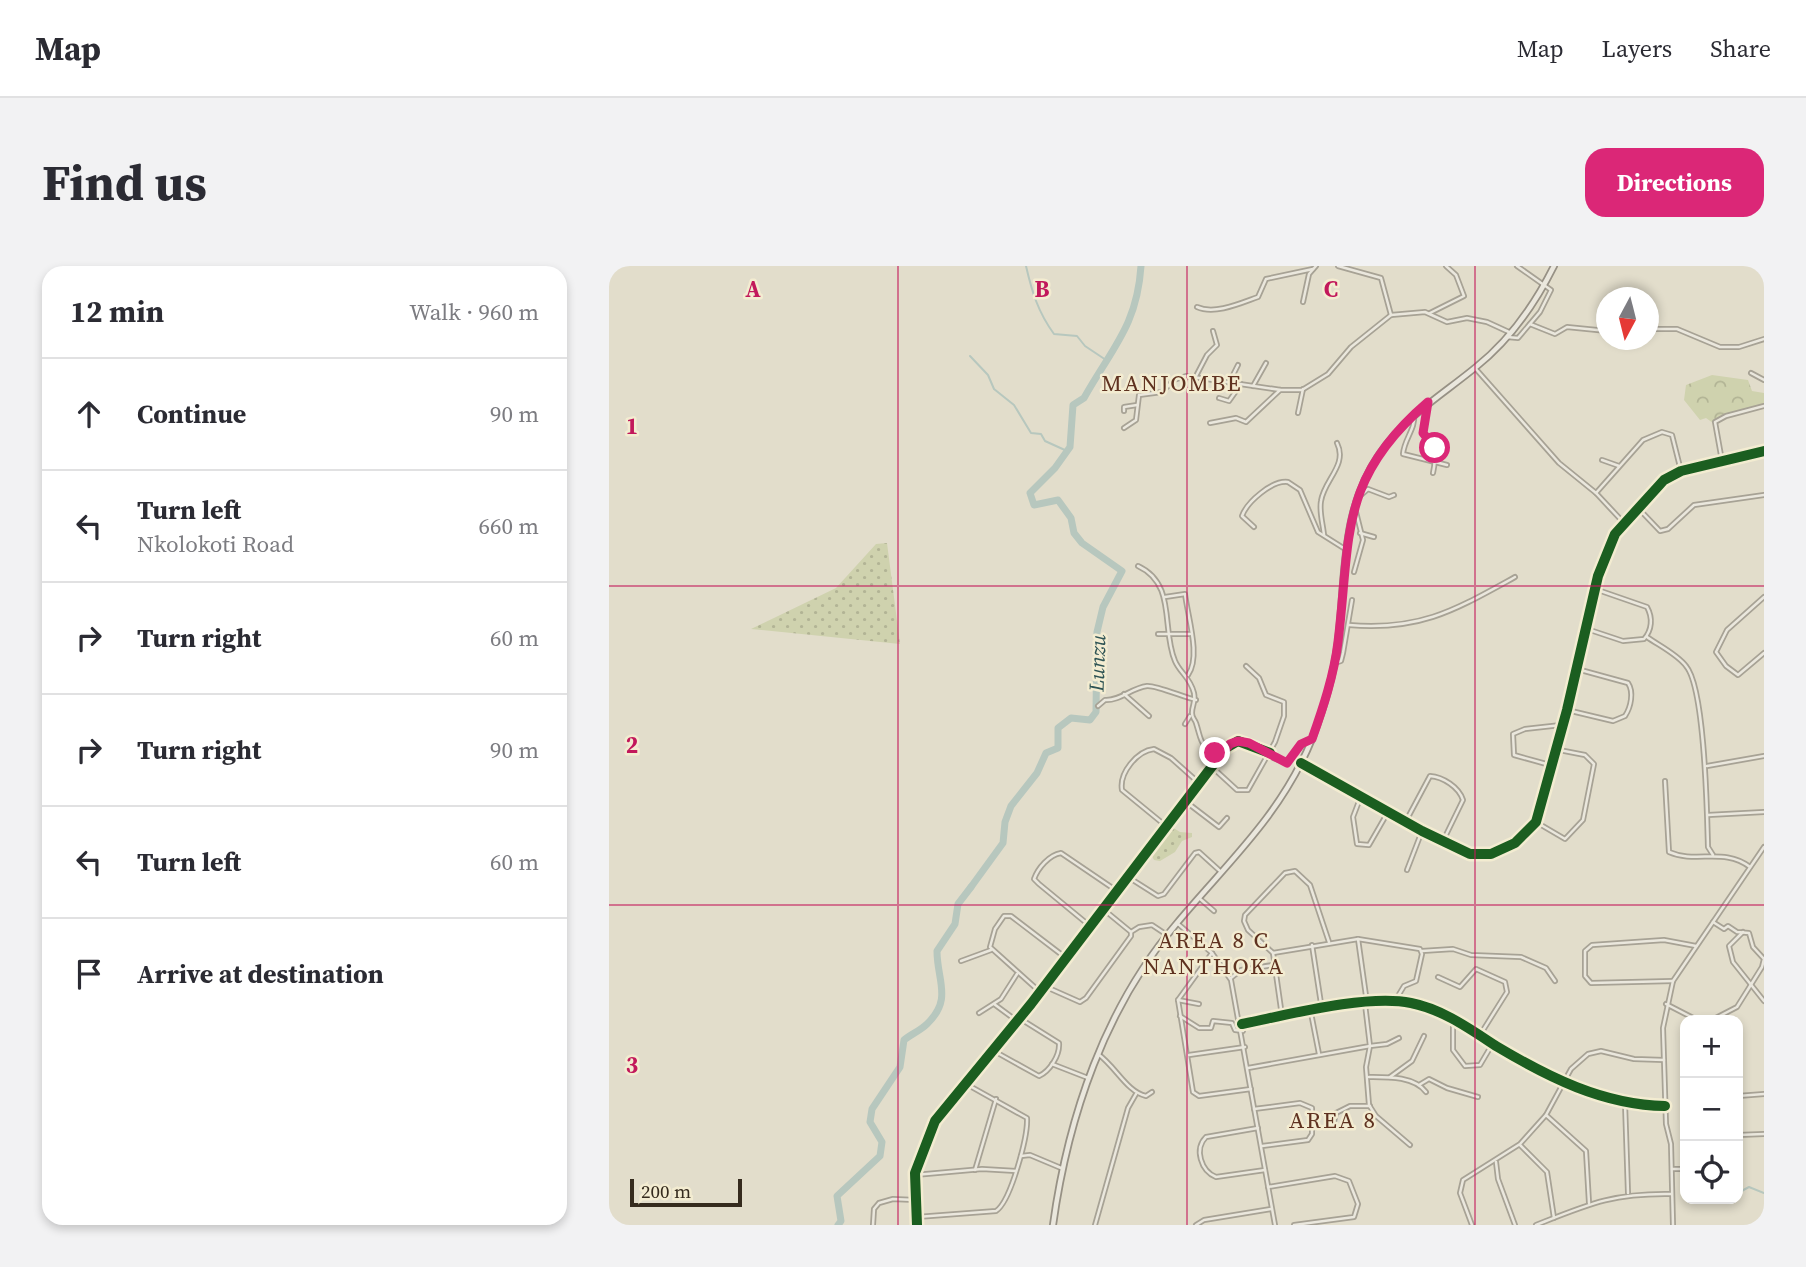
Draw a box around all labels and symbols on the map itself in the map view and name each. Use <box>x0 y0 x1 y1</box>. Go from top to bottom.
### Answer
text: A <box>745 273 761 305</box>
text: B <box>1035 273 1050 305</box>
text: C <box>1324 273 1338 305</box>
north arrow <box>1596 287 1659 350</box>
district label: MANJOMBE <box>1101 367 1243 399</box>
text: 1 <box>626 410 638 442</box>
route start <box>1419 432 1450 463</box>
water label: Lunzu <box>1081 634 1112 693</box>
text: 2 <box>626 729 638 761</box>
route end <box>1199 737 1230 768</box>
district label: AREA 8 C NANTHOKA <box>1143 924 1285 982</box>
text: 3 <box>626 1049 638 1081</box>
district label: AREA 8 <box>1289 1104 1377 1136</box>
scale bar <box>630 1176 742 1208</box>

